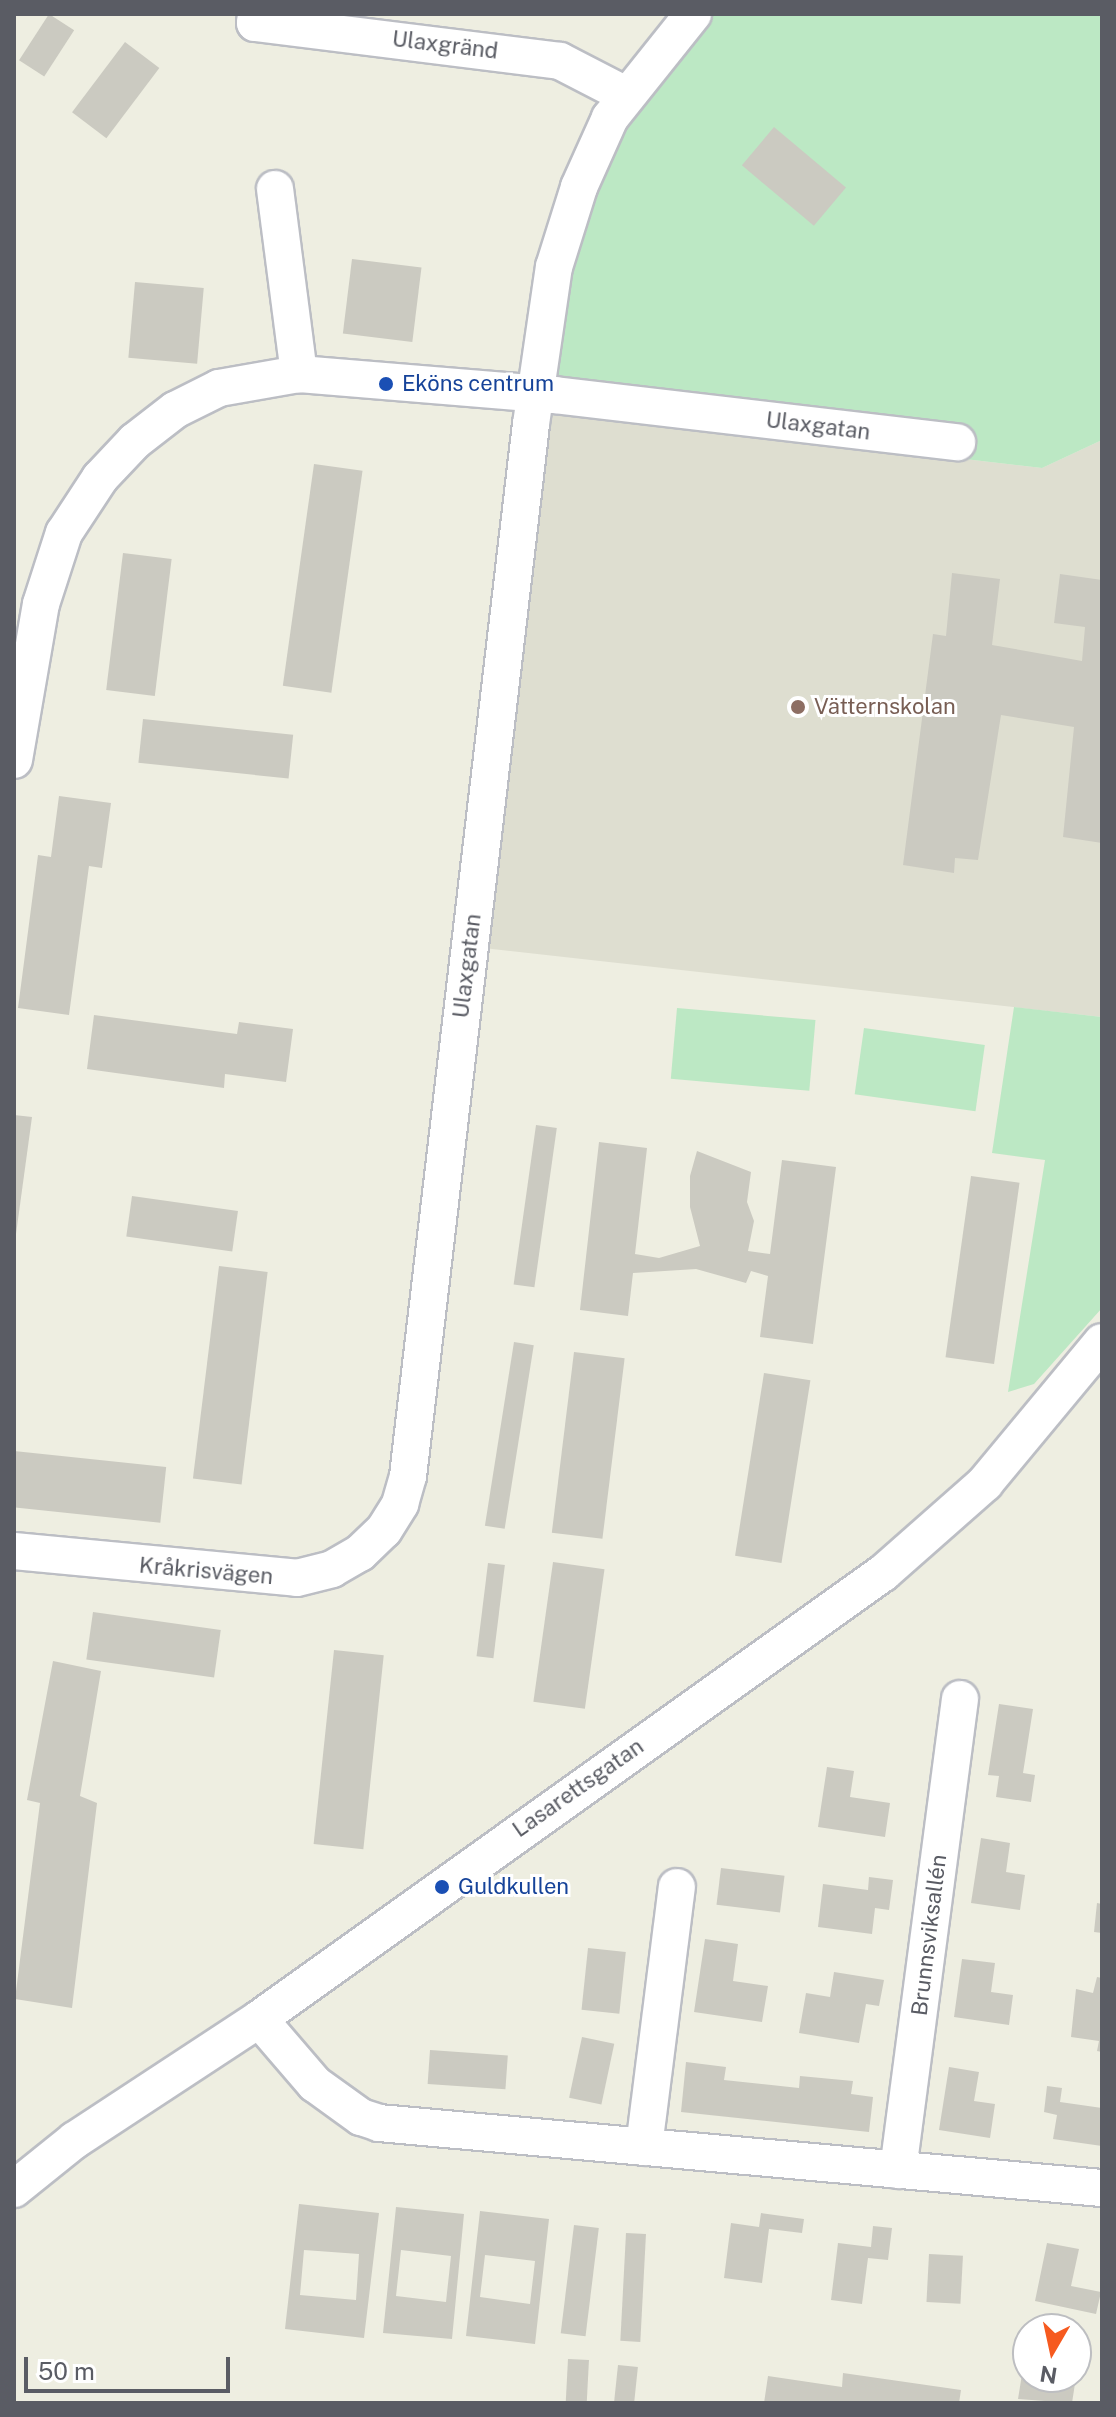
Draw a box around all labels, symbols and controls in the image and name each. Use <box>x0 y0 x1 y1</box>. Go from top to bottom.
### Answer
street label: Ulaxgränd <box>391 25 499 65</box>
place label: Eköns centrum <box>402 371 554 397</box>
marker: Eköns centrum <box>377 375 395 393</box>
street label: Ulaxgatan <box>764 407 872 445</box>
place label: Vätternskolan <box>814 694 956 720</box>
marker: Vätternskolan <box>789 698 807 716</box>
street label: Ulaxgatan <box>448 912 486 1020</box>
street label: Kråkrisvägen <box>138 1552 274 1590</box>
street label: Lasarettsgatan <box>508 1733 648 1843</box>
street label: Brunnsviksallén <box>906 1853 952 2017</box>
place label: Guldkullen <box>458 1874 569 1900</box>
marker: Guldkullen <box>433 1878 451 1896</box>
north arrow <box>1012 2313 1092 2393</box>
scale bar <box>28 2341 234 2391</box>
text: 50 m <box>38 2357 95 2385</box>
text: N <box>1038 2361 1059 2389</box>

